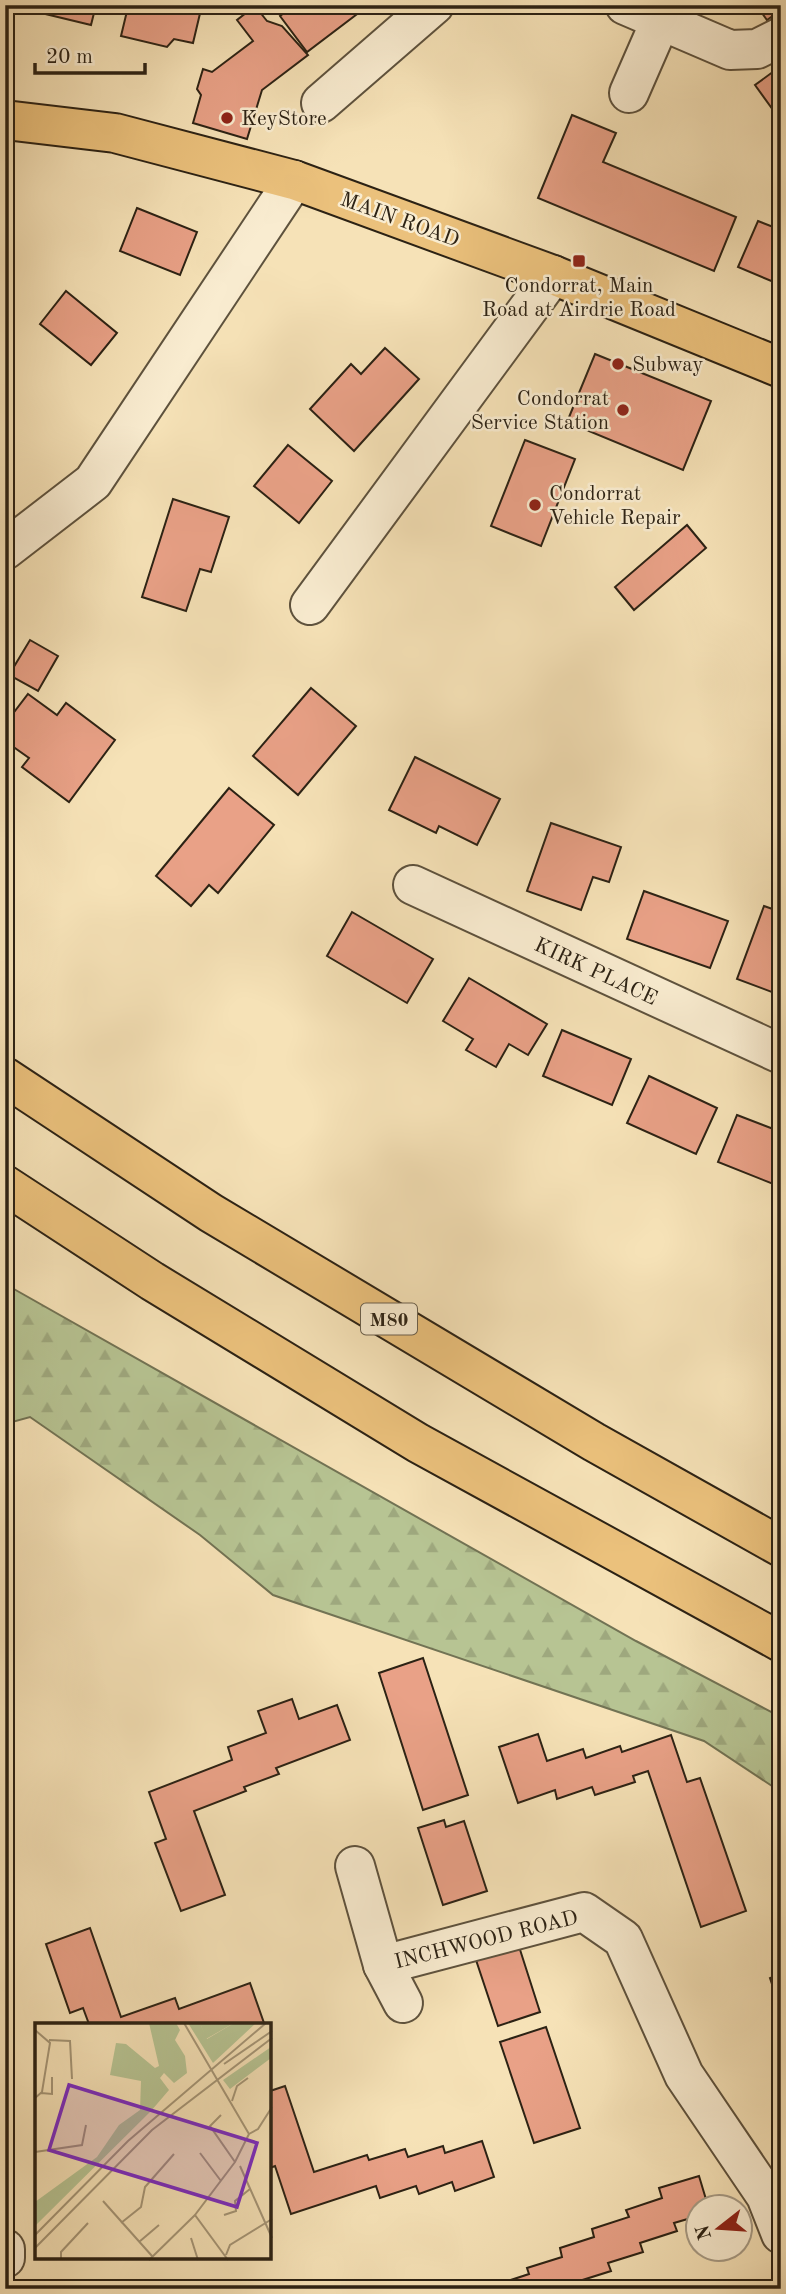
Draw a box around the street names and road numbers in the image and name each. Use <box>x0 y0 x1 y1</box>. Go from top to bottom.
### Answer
street label: MAIN ROAD <box>337 189 462 252</box>
street label: KIRK PLACE <box>531 935 660 1010</box>
road number: M80 <box>361 1303 417 1334</box>
street label: INCHWOOD ROAD <box>392 1907 580 1973</box>

